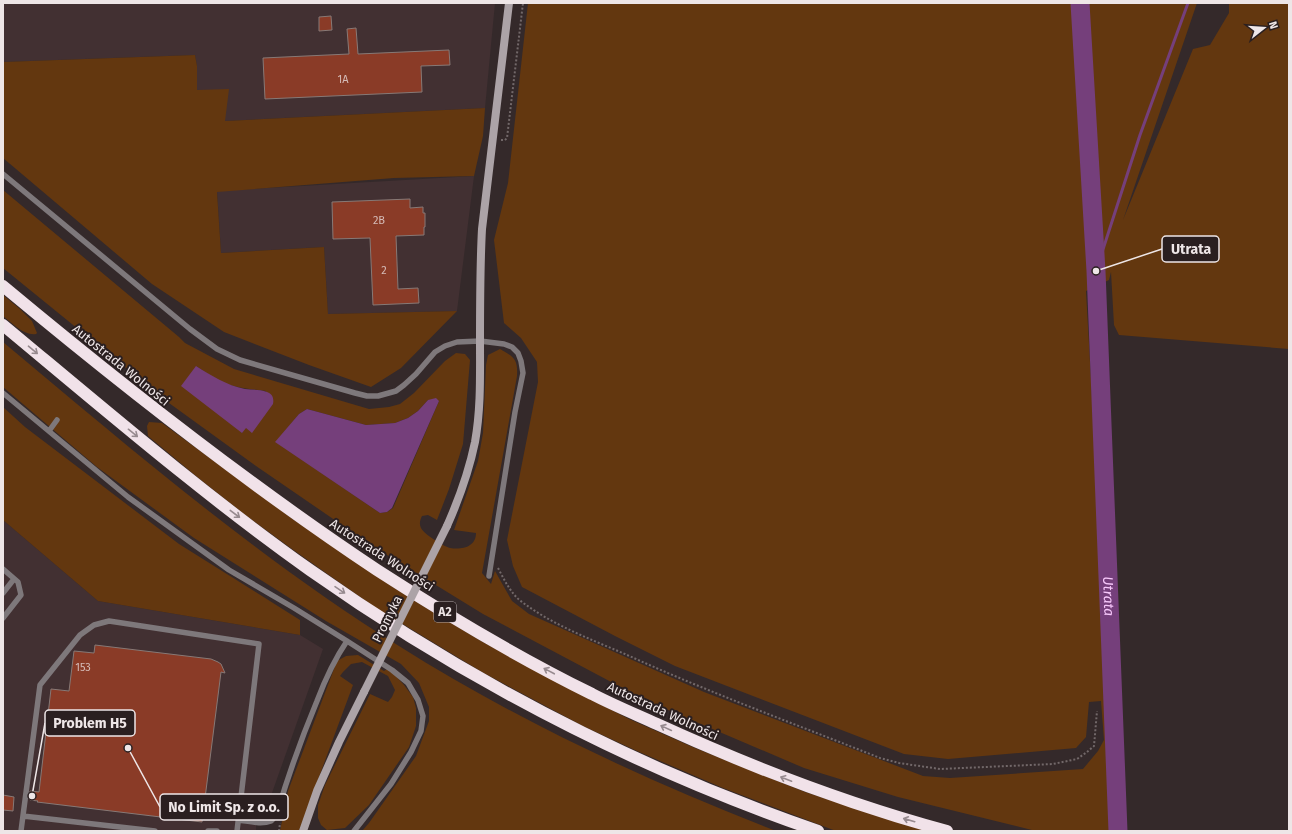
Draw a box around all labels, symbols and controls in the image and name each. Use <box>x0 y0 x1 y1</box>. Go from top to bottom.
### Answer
north arrow <box>1244 8 1284 48</box>
text: N <box>1266 20 1280 31</box>
house number: 1A <box>337 73 349 86</box>
house number: 2B <box>373 214 385 227</box>
callout: Utrata <box>1162 236 1219 262</box>
text: Utrata <box>1171 241 1211 258</box>
house number: 2 <box>381 264 387 277</box>
street label: Autostrada Wolności <box>69 321 173 409</box>
one-way arrow <box>28 345 38 354</box>
one-way arrow <box>128 428 138 437</box>
one-way arrow <box>229 510 240 518</box>
street label: Autostrada Wolności <box>327 516 437 594</box>
water label: Utrata <box>1100 576 1118 616</box>
one-way arrow <box>334 586 345 594</box>
street label: Promyka <box>369 593 405 645</box>
road number: A2 <box>434 602 456 622</box>
house number: 153 <box>75 661 91 674</box>
one-way arrow <box>544 667 556 675</box>
street label: Autostrada Wolności <box>605 679 721 743</box>
callout: Problem H5 <box>45 710 135 736</box>
text: Problem H5 <box>53 715 127 732</box>
one-way arrow <box>661 724 673 732</box>
one-way arrow <box>781 774 793 782</box>
callout: No Limit Sp. z o.o. <box>160 794 288 820</box>
text: No Limit Sp. z o.o. <box>168 799 280 816</box>
one-way arrow <box>903 816 916 823</box>

